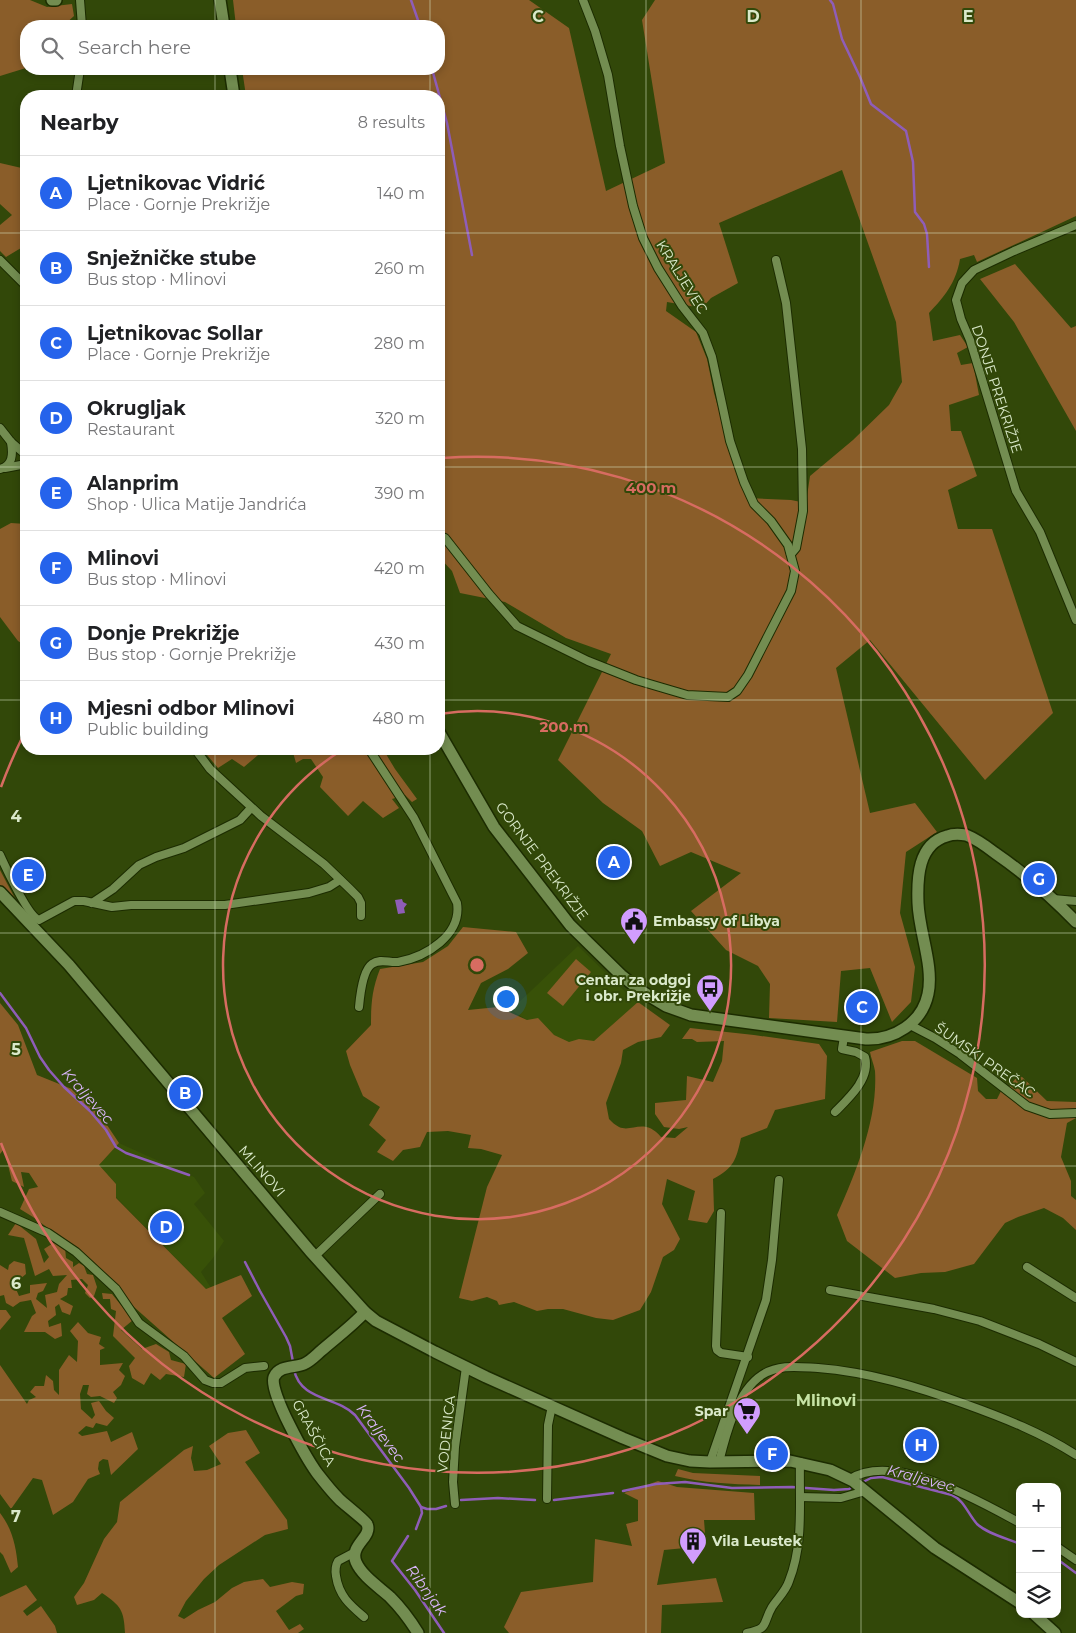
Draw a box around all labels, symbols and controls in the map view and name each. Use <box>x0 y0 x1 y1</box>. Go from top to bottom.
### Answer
text: C <box>532 7 544 26</box>
text: D <box>746 7 760 26</box>
text: E <box>963 7 973 26</box>
search box <box>20 20 445 75</box>
icon: search <box>38 34 66 62</box>
text: Search here <box>78 36 191 59</box>
text: Nearby <box>40 110 119 135</box>
text: 8 results <box>358 113 425 132</box>
text: Ljetnikovac Vidrić <box>87 172 265 195</box>
text: A <box>50 184 62 203</box>
text: 140 m <box>377 184 425 203</box>
text: Place · Gornje Prekrižje <box>87 195 270 214</box>
street label: KRALJEVEC <box>652 237 712 317</box>
text: Snježničke stube <box>87 247 256 270</box>
text: B <box>50 259 62 278</box>
text: 260 m <box>374 259 425 278</box>
text: Bus stop · Mlinovi <box>87 270 227 289</box>
text: Ljetnikovac Sollar <box>87 322 263 345</box>
street label: DONJE PREKRIŽJE <box>968 323 1026 455</box>
text: C <box>50 334 62 353</box>
text: 280 m <box>374 334 425 353</box>
text: Place · Gornje Prekrižje <box>87 345 270 364</box>
text: Okrugljak <box>87 397 186 420</box>
text: D <box>49 409 63 428</box>
text: 320 m <box>375 409 425 428</box>
text: Restaurant <box>87 420 175 439</box>
text: Alanprim <box>87 472 179 495</box>
text: 400 m <box>626 478 676 497</box>
text: E <box>51 484 61 503</box>
text: 390 m <box>374 484 425 503</box>
text: Shop · Ulica Matije Jandrića <box>87 495 307 514</box>
text: Mlinovi <box>87 547 159 570</box>
text: F <box>51 559 61 578</box>
text: 420 m <box>374 559 425 578</box>
text: Bus stop · Mlinovi <box>87 570 227 589</box>
text: Donje Prekrižje <box>87 622 240 645</box>
text: G <box>50 634 62 653</box>
text: 430 m <box>374 634 425 653</box>
text: Bus stop · Gornje Prekrižje <box>87 645 296 664</box>
text: Mjesni odbor Mlinovi <box>87 697 294 720</box>
text: H <box>50 709 62 728</box>
text: 480 m <box>372 709 425 728</box>
text: 200 m <box>539 717 589 736</box>
text: Public building <box>87 720 209 739</box>
street label: GORNJE PREKRIŽJE <box>492 798 592 924</box>
text: 4 <box>10 807 22 826</box>
pin: A <box>598 843 630 881</box>
pin: E <box>12 856 44 894</box>
pin: G <box>1023 860 1055 898</box>
public building icon: Embassy of Libya <box>619 906 649 945</box>
place label: Embassy of Libya <box>653 912 780 930</box>
centre of rings <box>468 956 486 974</box>
place label: Centar za odgoj i obr. Prekrižje <box>576 971 691 1005</box>
bus stop icon: Centar za odgoj i obr. Prekrižje <box>695 973 725 1012</box>
your location <box>493 986 519 1012</box>
pin: C <box>846 988 878 1026</box>
street label: ŠUMSKI PREČAC <box>931 1019 1039 1101</box>
text: 5 <box>11 1040 21 1059</box>
water label: Kraljevec <box>58 1064 119 1128</box>
pin: B <box>169 1074 201 1112</box>
street label: MLINOVI <box>235 1142 289 1200</box>
pin: D <box>150 1208 182 1246</box>
text: 6 <box>11 1274 21 1293</box>
district label: Mlinovi <box>796 1391 856 1410</box>
street label: VODENICA <box>433 1394 459 1473</box>
street label: GRAŠČICA <box>288 1396 340 1470</box>
supermarket icon: Spar <box>732 1396 762 1435</box>
water label: Kraljevec <box>353 1400 410 1467</box>
place label: Spar <box>695 1402 728 1420</box>
pin: H <box>905 1426 937 1464</box>
pin: F <box>756 1435 788 1473</box>
water label: Kraljevec <box>885 1460 957 1496</box>
map controls <box>1016 1483 1061 1618</box>
button: + <box>1016 1483 1061 1528</box>
text: 7 <box>11 1507 21 1526</box>
building icon: Vila Leustek <box>678 1526 708 1565</box>
button: − <box>1016 1528 1061 1573</box>
place label: Vila Leustek <box>711 1532 802 1550</box>
water label: Ribnjak <box>402 1561 452 1620</box>
button: layers <box>1016 1573 1061 1618</box>

